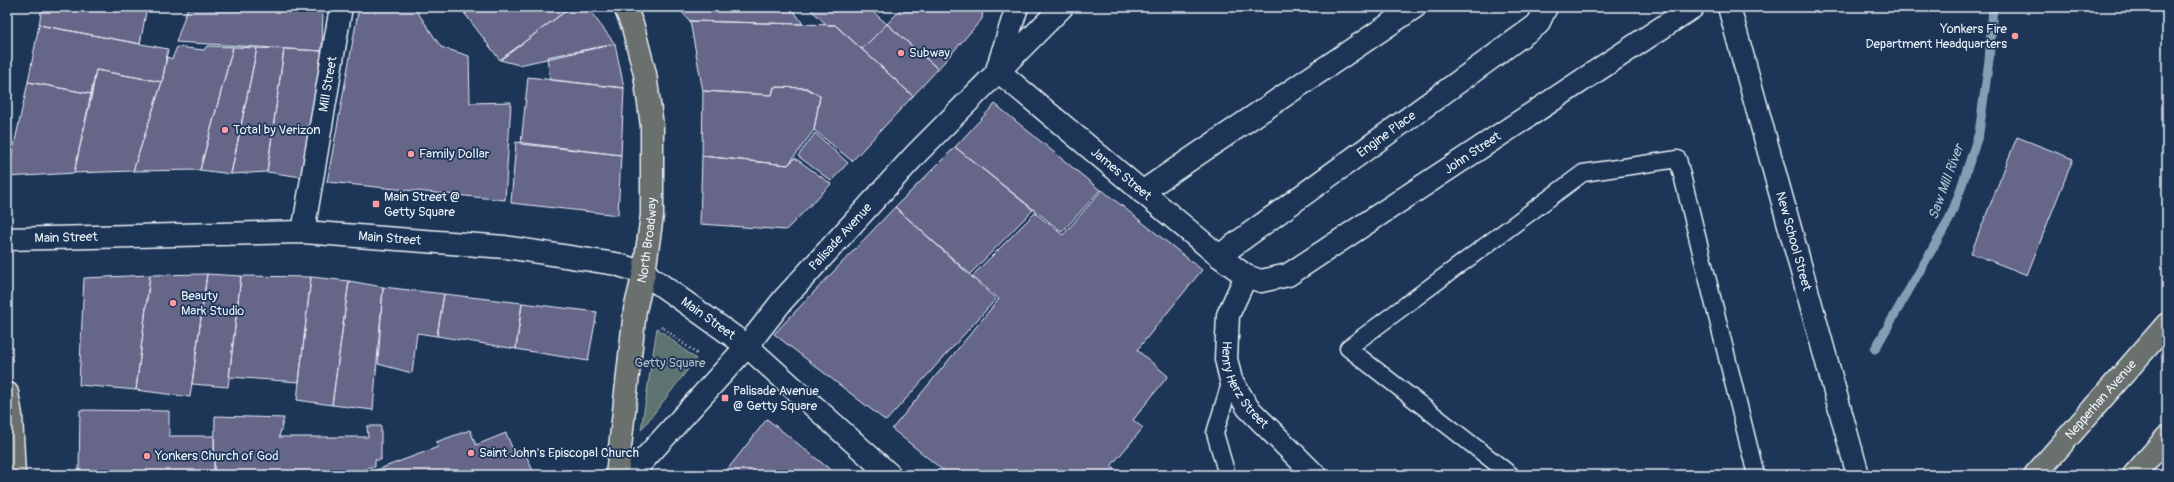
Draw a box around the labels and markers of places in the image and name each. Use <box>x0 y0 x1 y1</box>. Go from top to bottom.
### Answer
place label: Yonkers Fire Department Headquarters <box>1865 21 2008 52</box>
marker: Yonkers Fire Department Headquarters <box>2010 31 2020 41</box>
place label: Subway <box>909 45 950 61</box>
marker: Subway <box>896 48 906 58</box>
place label: Total by Verizon <box>233 122 321 138</box>
marker: Total by Verizon <box>220 125 230 135</box>
place label: Family Dollar <box>419 146 490 162</box>
marker: Family Dollar <box>406 149 416 159</box>
place label: Main Street @ Getty Square <box>384 189 460 220</box>
marker: Main Street @ Getty Square <box>371 199 381 209</box>
place label: Beauty Mark Studio <box>181 288 244 319</box>
marker: Beauty Mark Studio <box>168 298 178 308</box>
place label: Palisade Avenue @ Getty Square <box>733 383 819 414</box>
marker: Palisade Avenue @ Getty Square <box>720 393 730 403</box>
place label: Saint John's Episcopal Church <box>479 445 639 461</box>
place label: Yonkers Church of God <box>154 448 279 464</box>
marker: Saint John's Episcopal Church <box>466 448 476 458</box>
marker: Yonkers Church of God <box>142 451 152 461</box>

